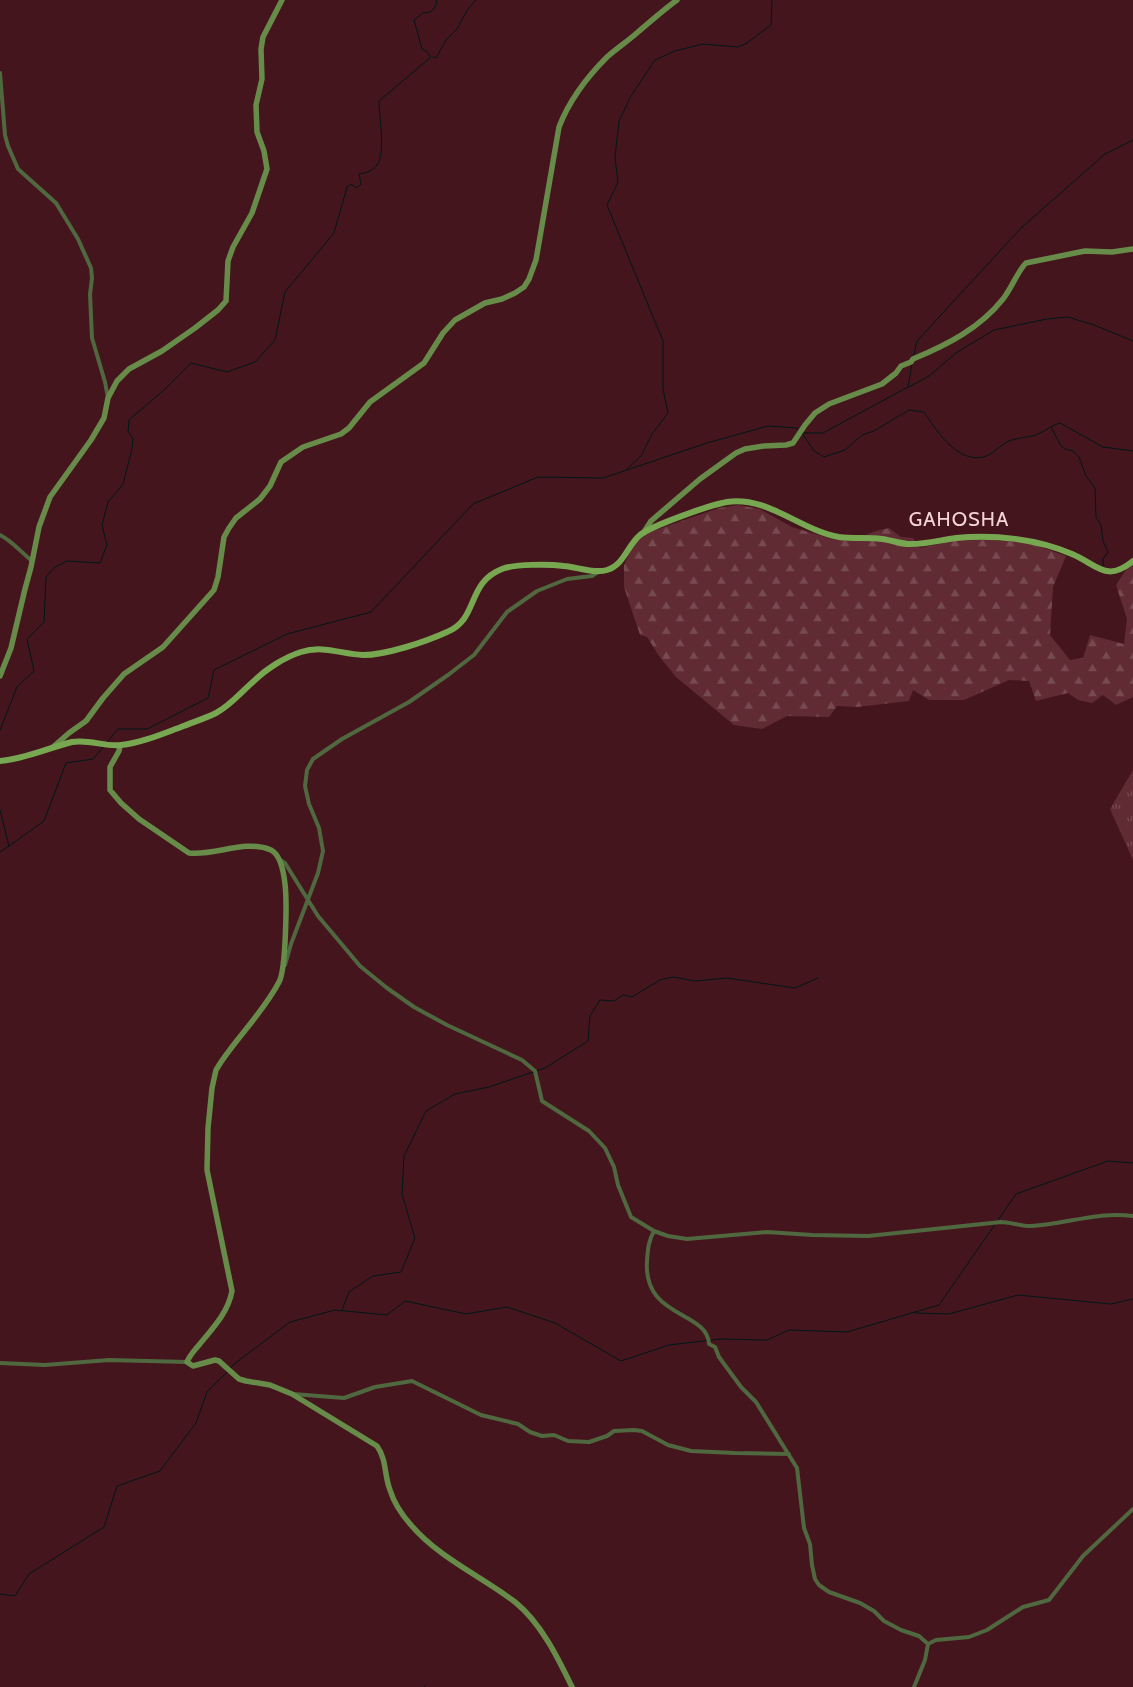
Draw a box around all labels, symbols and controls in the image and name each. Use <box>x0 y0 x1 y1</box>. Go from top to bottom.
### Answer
district label: GAHOSHA <box>909 507 1009 531</box>

